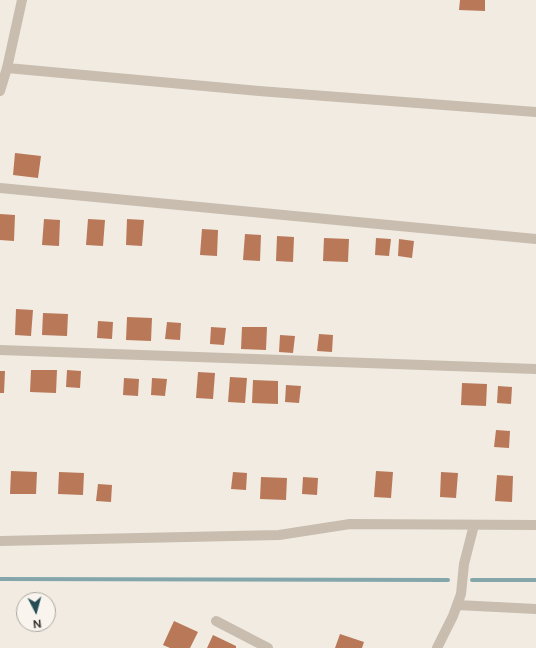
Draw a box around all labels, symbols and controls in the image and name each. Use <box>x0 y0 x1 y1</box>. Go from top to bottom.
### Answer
north arrow <box>16 592 56 632</box>
text: N <box>32 617 42 630</box>

